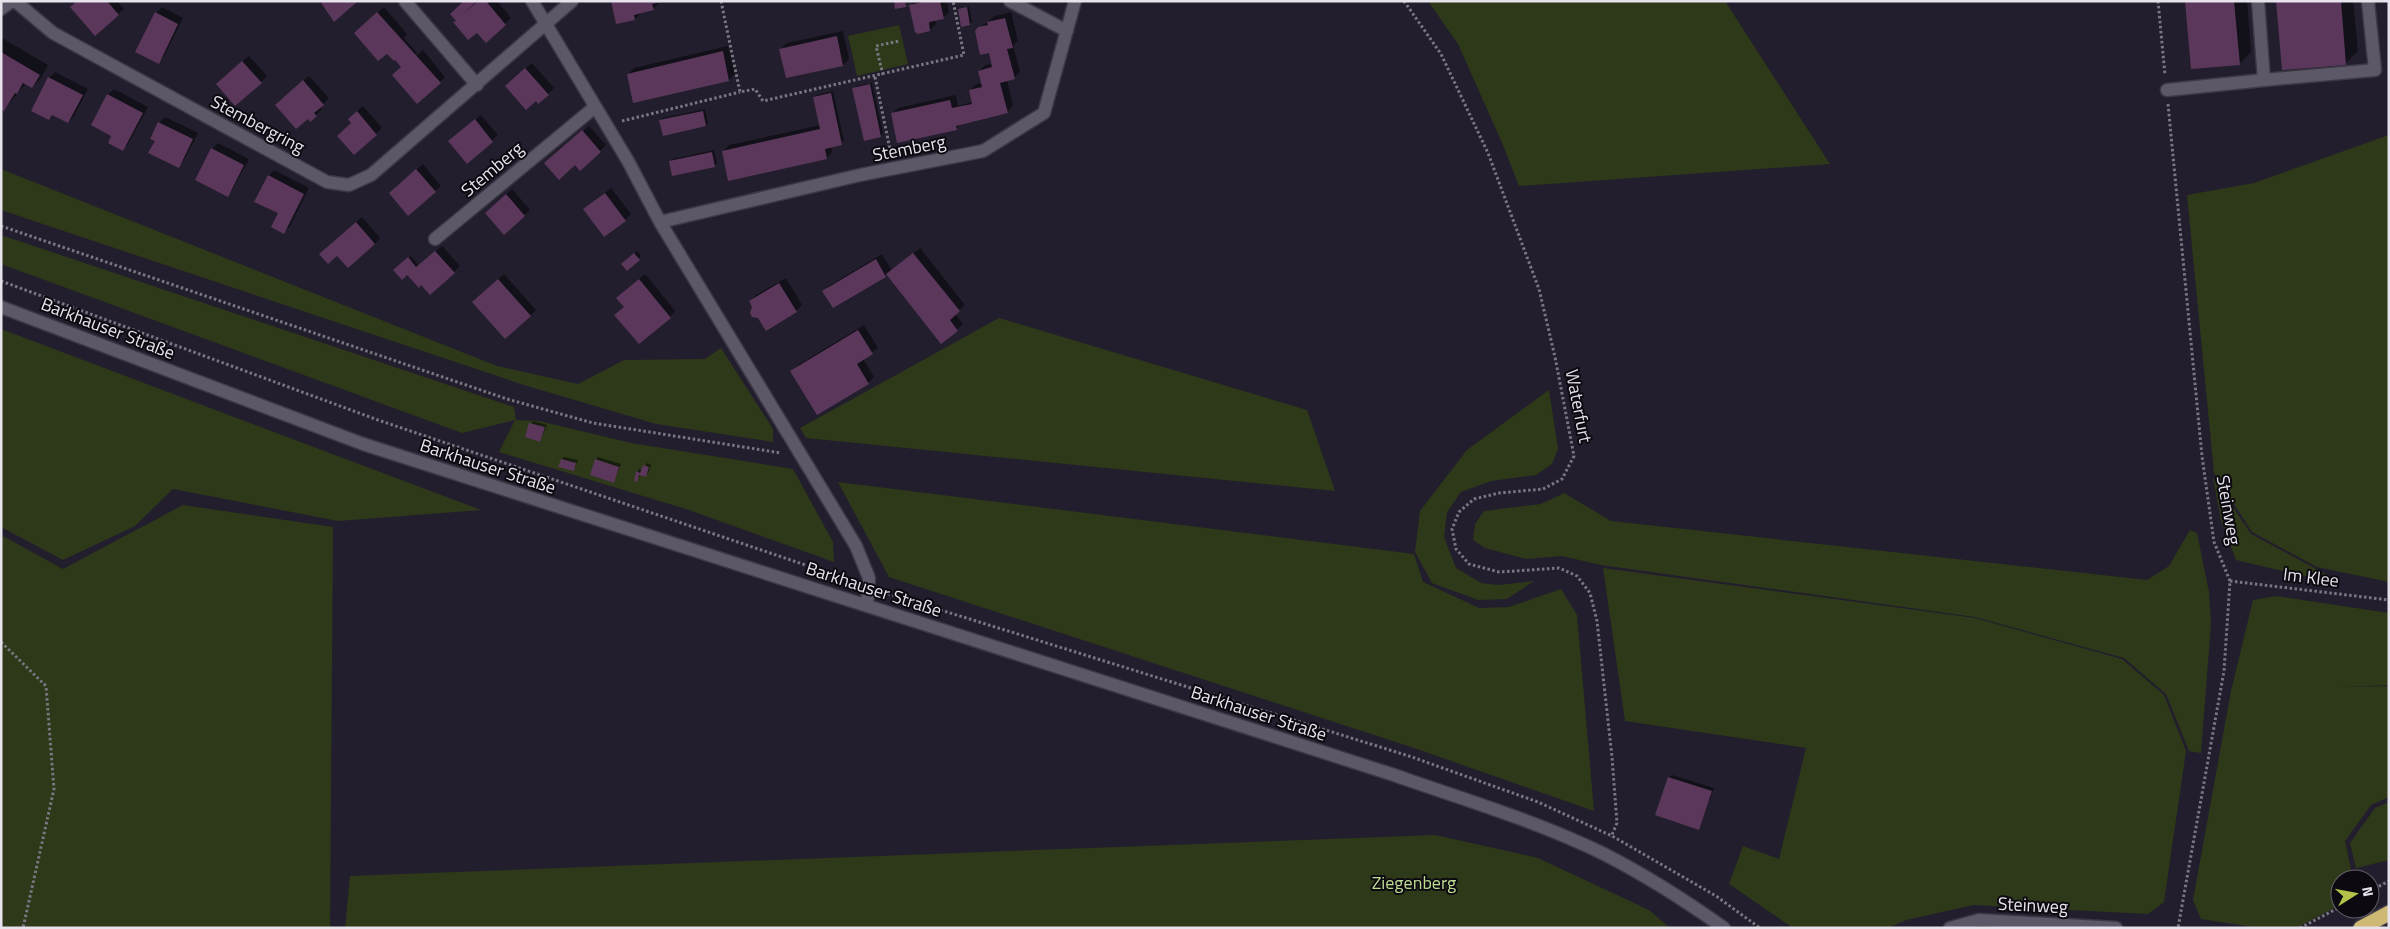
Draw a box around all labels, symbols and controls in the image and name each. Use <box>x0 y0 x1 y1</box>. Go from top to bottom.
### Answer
street label: Stembergring <box>206 88 310 160</box>
street label: Stemberg <box>870 128 948 168</box>
street label: Stemberg <box>455 135 529 203</box>
street label: Barkhauser Straße <box>37 290 179 366</box>
street label: Waterfurt <box>1559 367 1599 446</box>
street label: Barkhauser Straße <box>417 431 559 501</box>
street label: Steinweg <box>2210 473 2248 547</box>
street label: Barkhauser Straße <box>803 554 945 624</box>
street label: Im Klee <box>2282 560 2340 594</box>
street label: Barkhauser Straße <box>1188 678 1330 748</box>
park label: Ziegenberg <box>1372 869 1456 896</box>
north arrow <box>2330 869 2380 919</box>
text: N <box>2357 885 2379 898</box>
street label: Steinweg <box>1997 890 2069 920</box>

